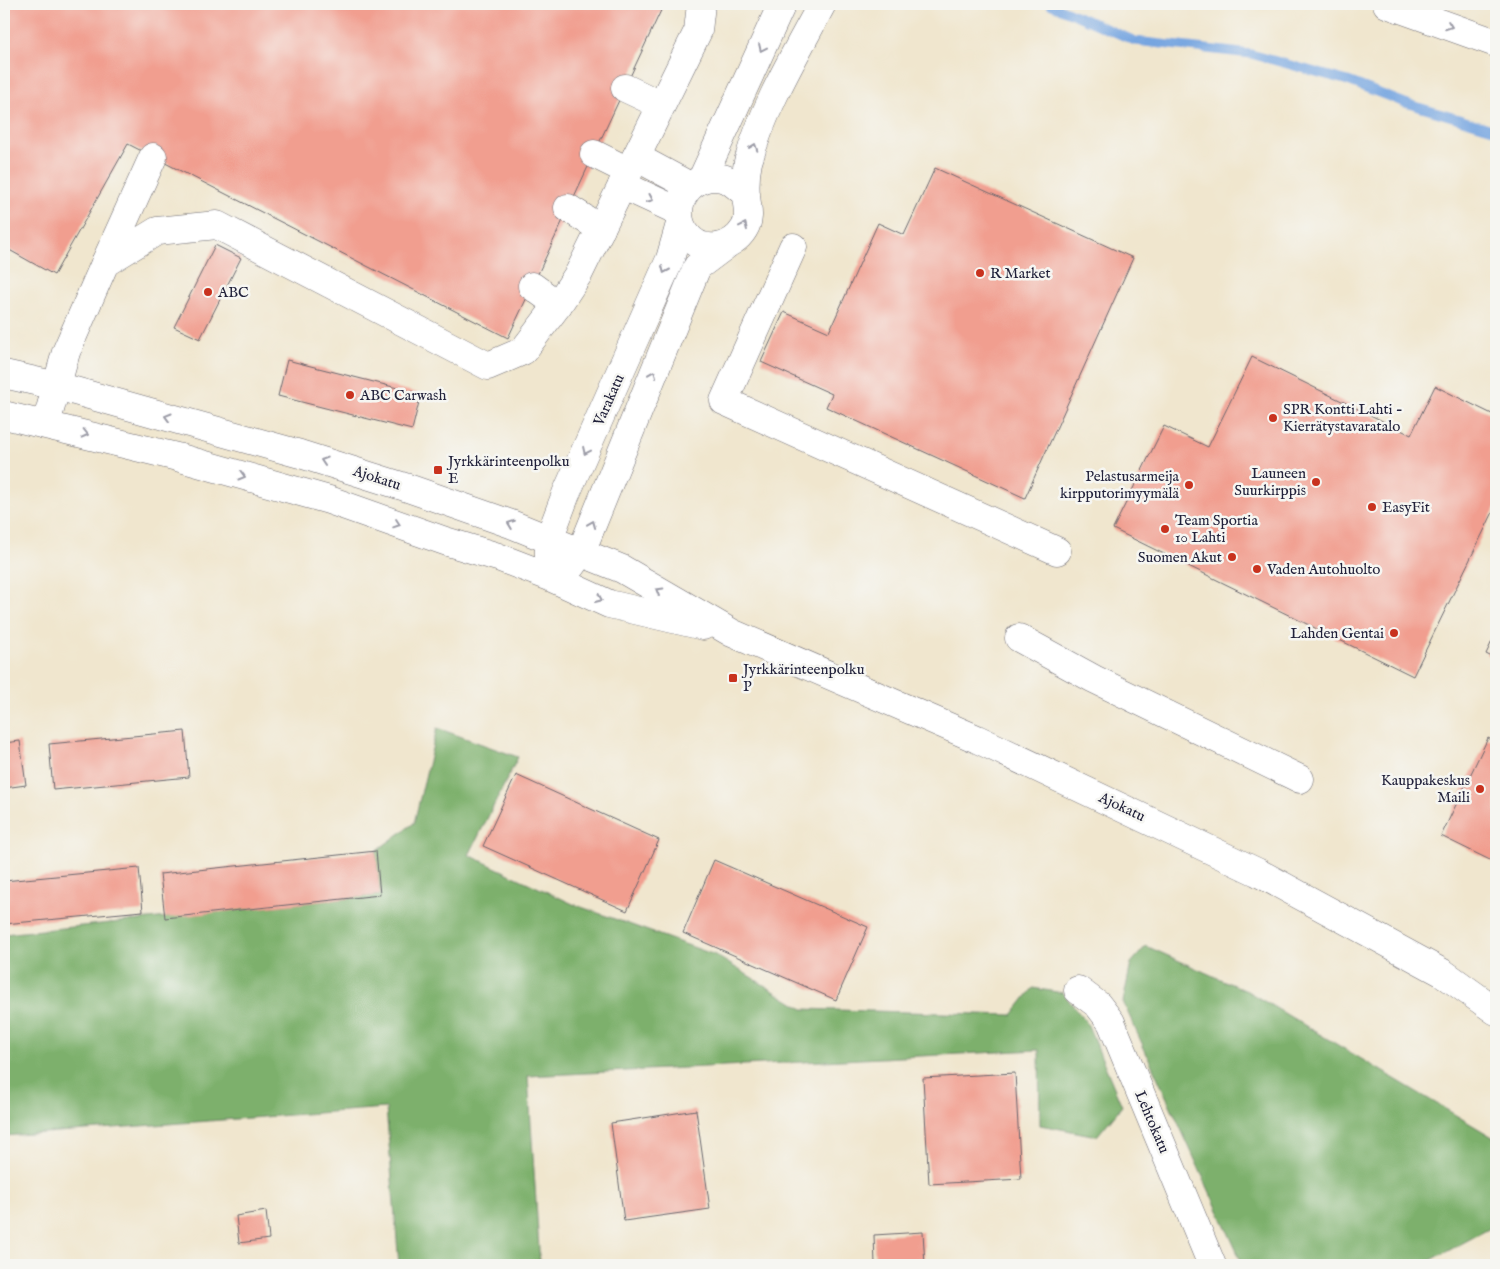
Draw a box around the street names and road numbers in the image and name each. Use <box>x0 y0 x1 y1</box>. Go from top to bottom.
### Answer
street label: Varakatu <box>589 371 629 430</box>
street label: Ajokatu <box>350 461 404 495</box>
street label: Ajokatu <box>1095 788 1148 826</box>
street label: Lehtokatu <box>1130 1088 1174 1156</box>

